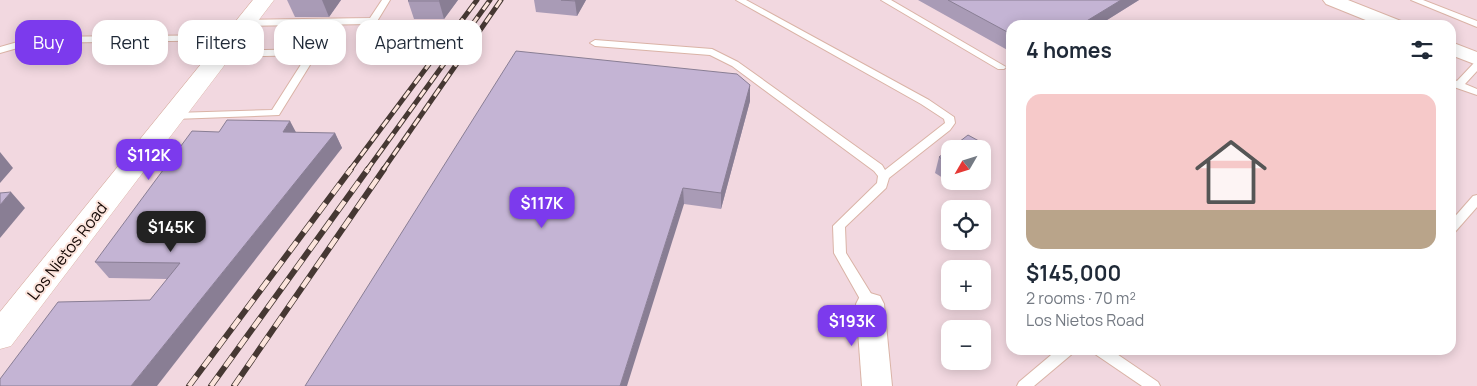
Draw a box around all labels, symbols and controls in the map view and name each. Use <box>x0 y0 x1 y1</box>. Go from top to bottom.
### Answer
chip: Buy <box>15 20 82 65</box>
chip: Rent <box>92 20 168 65</box>
chip: Filters <box>178 20 264 65</box>
chip: New <box>274 20 346 65</box>
chip: Apartment <box>356 20 482 65</box>
text: 4 homes <box>1026 36 1112 64</box>
icon: filters <box>1408 36 1436 64</box>
icon: home <box>1186 127 1276 217</box>
pin: $112K <box>114 138 184 181</box>
north arrow <box>941 140 991 190</box>
map controls <box>941 140 991 370</box>
text: $112K <box>127 144 171 166</box>
pin: $117K <box>507 186 577 229</box>
text: $117K <box>521 192 563 214</box>
street label: Los Nietos Road <box>22 198 112 304</box>
button: locate <box>941 200 991 250</box>
pin: $145K <box>136 210 206 253</box>
text: $145K <box>148 216 194 238</box>
text: $145,000 <box>1026 259 1121 287</box>
button: + <box>941 260 991 310</box>
text: 2 rooms · 70 m² <box>1026 287 1136 309</box>
pin: $193K <box>817 304 887 347</box>
text: Los Nietos Road <box>1026 309 1144 331</box>
text: $193K <box>829 310 875 332</box>
button: − <box>941 320 991 370</box>

